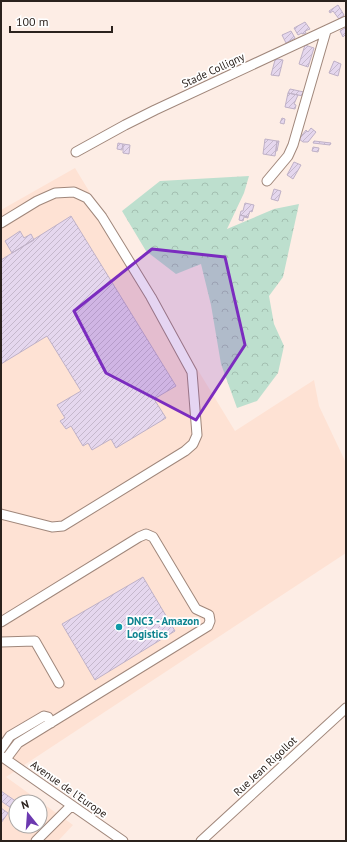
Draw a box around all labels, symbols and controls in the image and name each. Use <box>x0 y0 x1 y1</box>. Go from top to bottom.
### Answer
scale bar <box>10 8 112 34</box>
text: 100 m <box>16 14 49 29</box>
street label: Stade Colligny <box>179 49 247 91</box>
place label: DNC3 - Amazon Logistics <box>127 614 199 641</box>
marker: DNC3 - Amazon Logistics <box>114 622 124 632</box>
street label: Rue Jean Rigollot <box>230 733 300 799</box>
street label: Avenue de l'Europe <box>28 757 110 821</box>
north arrow <box>8 794 48 834</box>
text: N <box>20 797 31 812</box>

